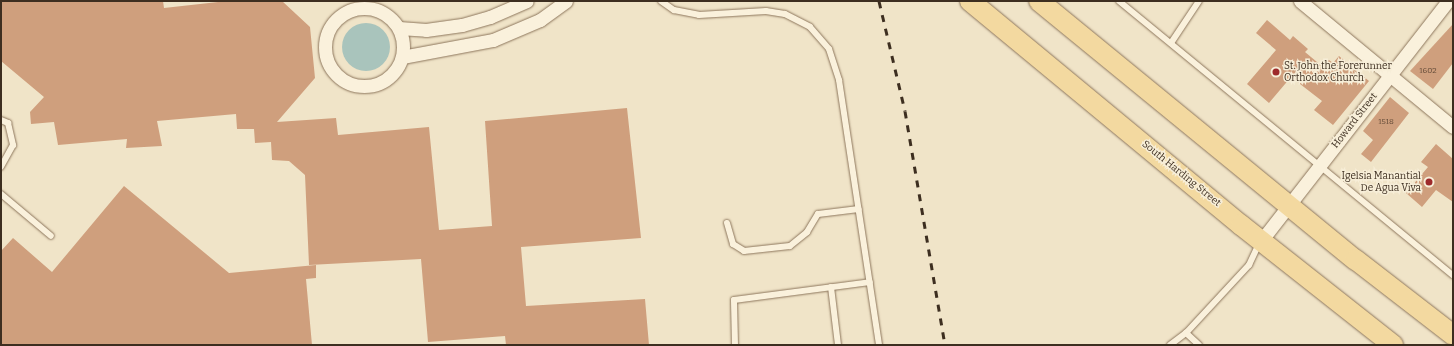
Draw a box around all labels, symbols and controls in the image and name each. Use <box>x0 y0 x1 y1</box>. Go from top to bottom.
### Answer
place label: St. John the Forerunner Orthodox Church <box>1284 60 1392 84</box>
house number: 1602 <box>1419 66 1437 76</box>
marker: St. John the Forerunner Orthodox Church <box>1271 67 1281 77</box>
street label: Howard Street <box>1330 91 1380 151</box>
house number: 1518 <box>1378 117 1394 127</box>
street label: South Harding Street <box>1139 138 1223 210</box>
place label: Igelsia Manantial De Agua Viva <box>1342 170 1421 194</box>
marker: Igelsia Manantial De Agua Viva <box>1424 177 1434 187</box>

